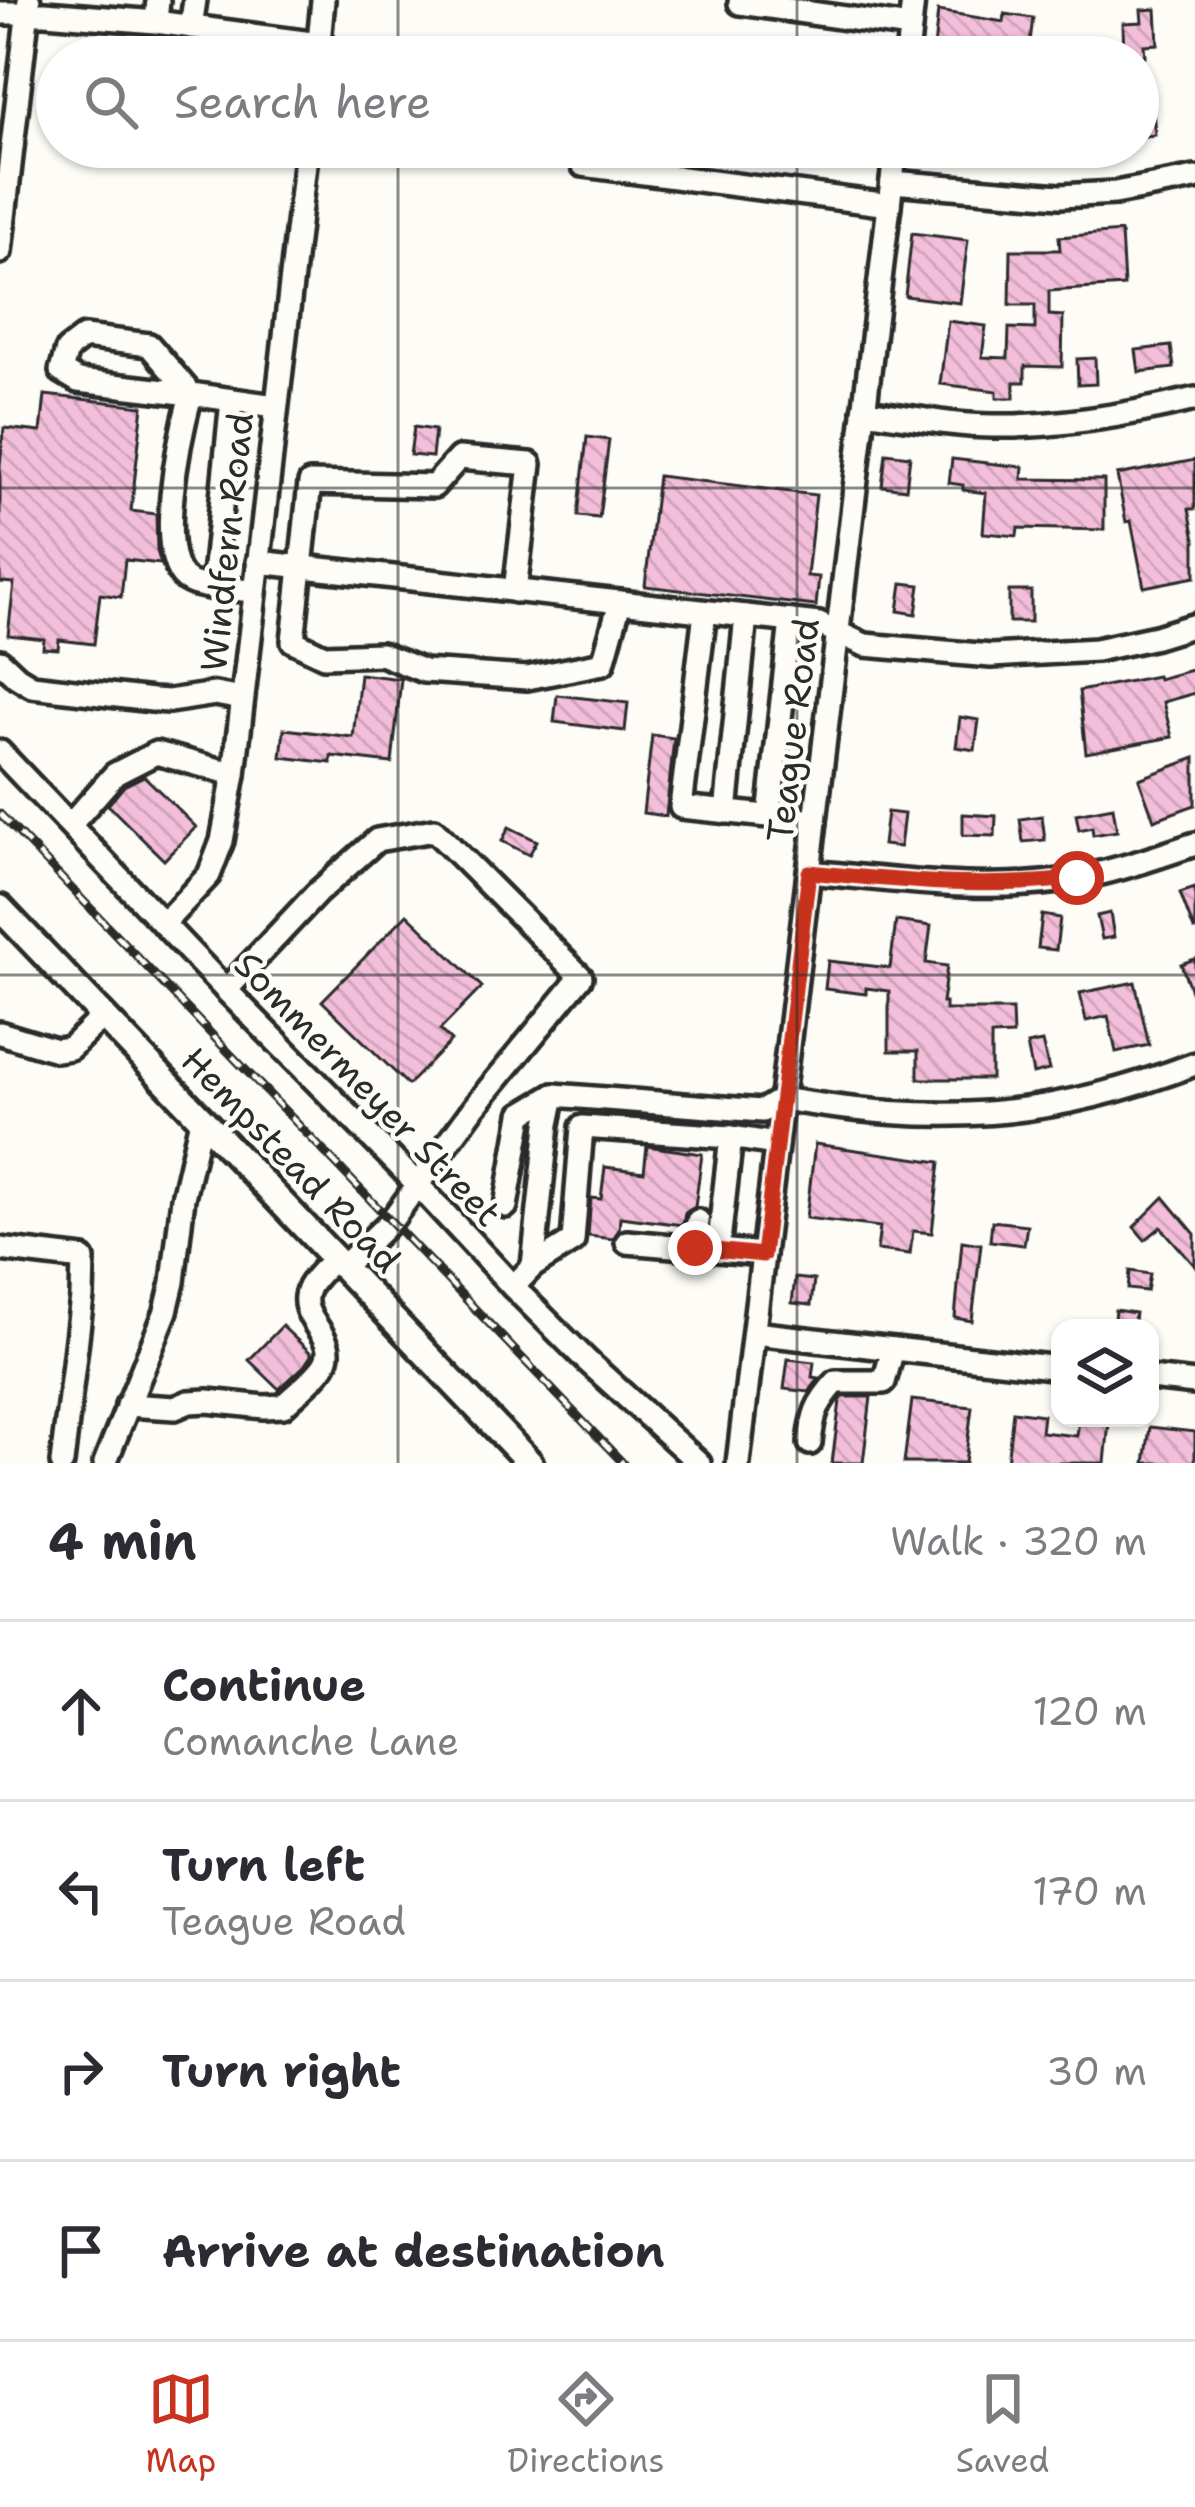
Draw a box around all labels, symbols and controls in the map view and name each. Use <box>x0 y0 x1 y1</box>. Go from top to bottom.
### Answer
search box <box>36 36 1159 168</box>
icon: search <box>78 69 144 135</box>
text: Search here <box>174 72 431 132</box>
street label: Windfern Road <box>189 410 265 674</box>
street label: Teague Road <box>755 615 831 845</box>
route start <box>1050 851 1104 905</box>
street label: Sommermeyer Street <box>224 941 512 1237</box>
street label: Hempstead Road <box>170 1036 412 1284</box>
route end <box>668 1221 722 1275</box>
map controls <box>1051 1319 1159 1427</box>
button: layers <box>1051 1319 1159 1427</box>
text: 4 min <box>48 1507 197 1575</box>
text: Walk · 320 m <box>890 1515 1147 1567</box>
text: Continue <box>162 1655 366 1715</box>
icon: ahead <box>48 1678 114 1744</box>
text: 120 m <box>1032 1685 1147 1737</box>
text: Comanche Lane <box>162 1715 459 1767</box>
text: Turn left <box>162 1835 365 1895</box>
icon: left <box>48 1858 114 1924</box>
text: 170 m <box>1032 1865 1147 1917</box>
text: Teague Road <box>162 1895 406 1947</box>
icon: right <box>48 2038 114 2104</box>
text: Turn right <box>162 2041 401 2101</box>
text: 30 m <box>1046 2045 1147 2097</box>
icon: arrive <box>48 2218 114 2284</box>
text: Arrive at destination <box>162 2221 665 2281</box>
tab: Map <box>146 2366 216 2483</box>
tab: Directions <box>507 2366 665 2483</box>
tab: Saved <box>956 2366 1049 2483</box>

